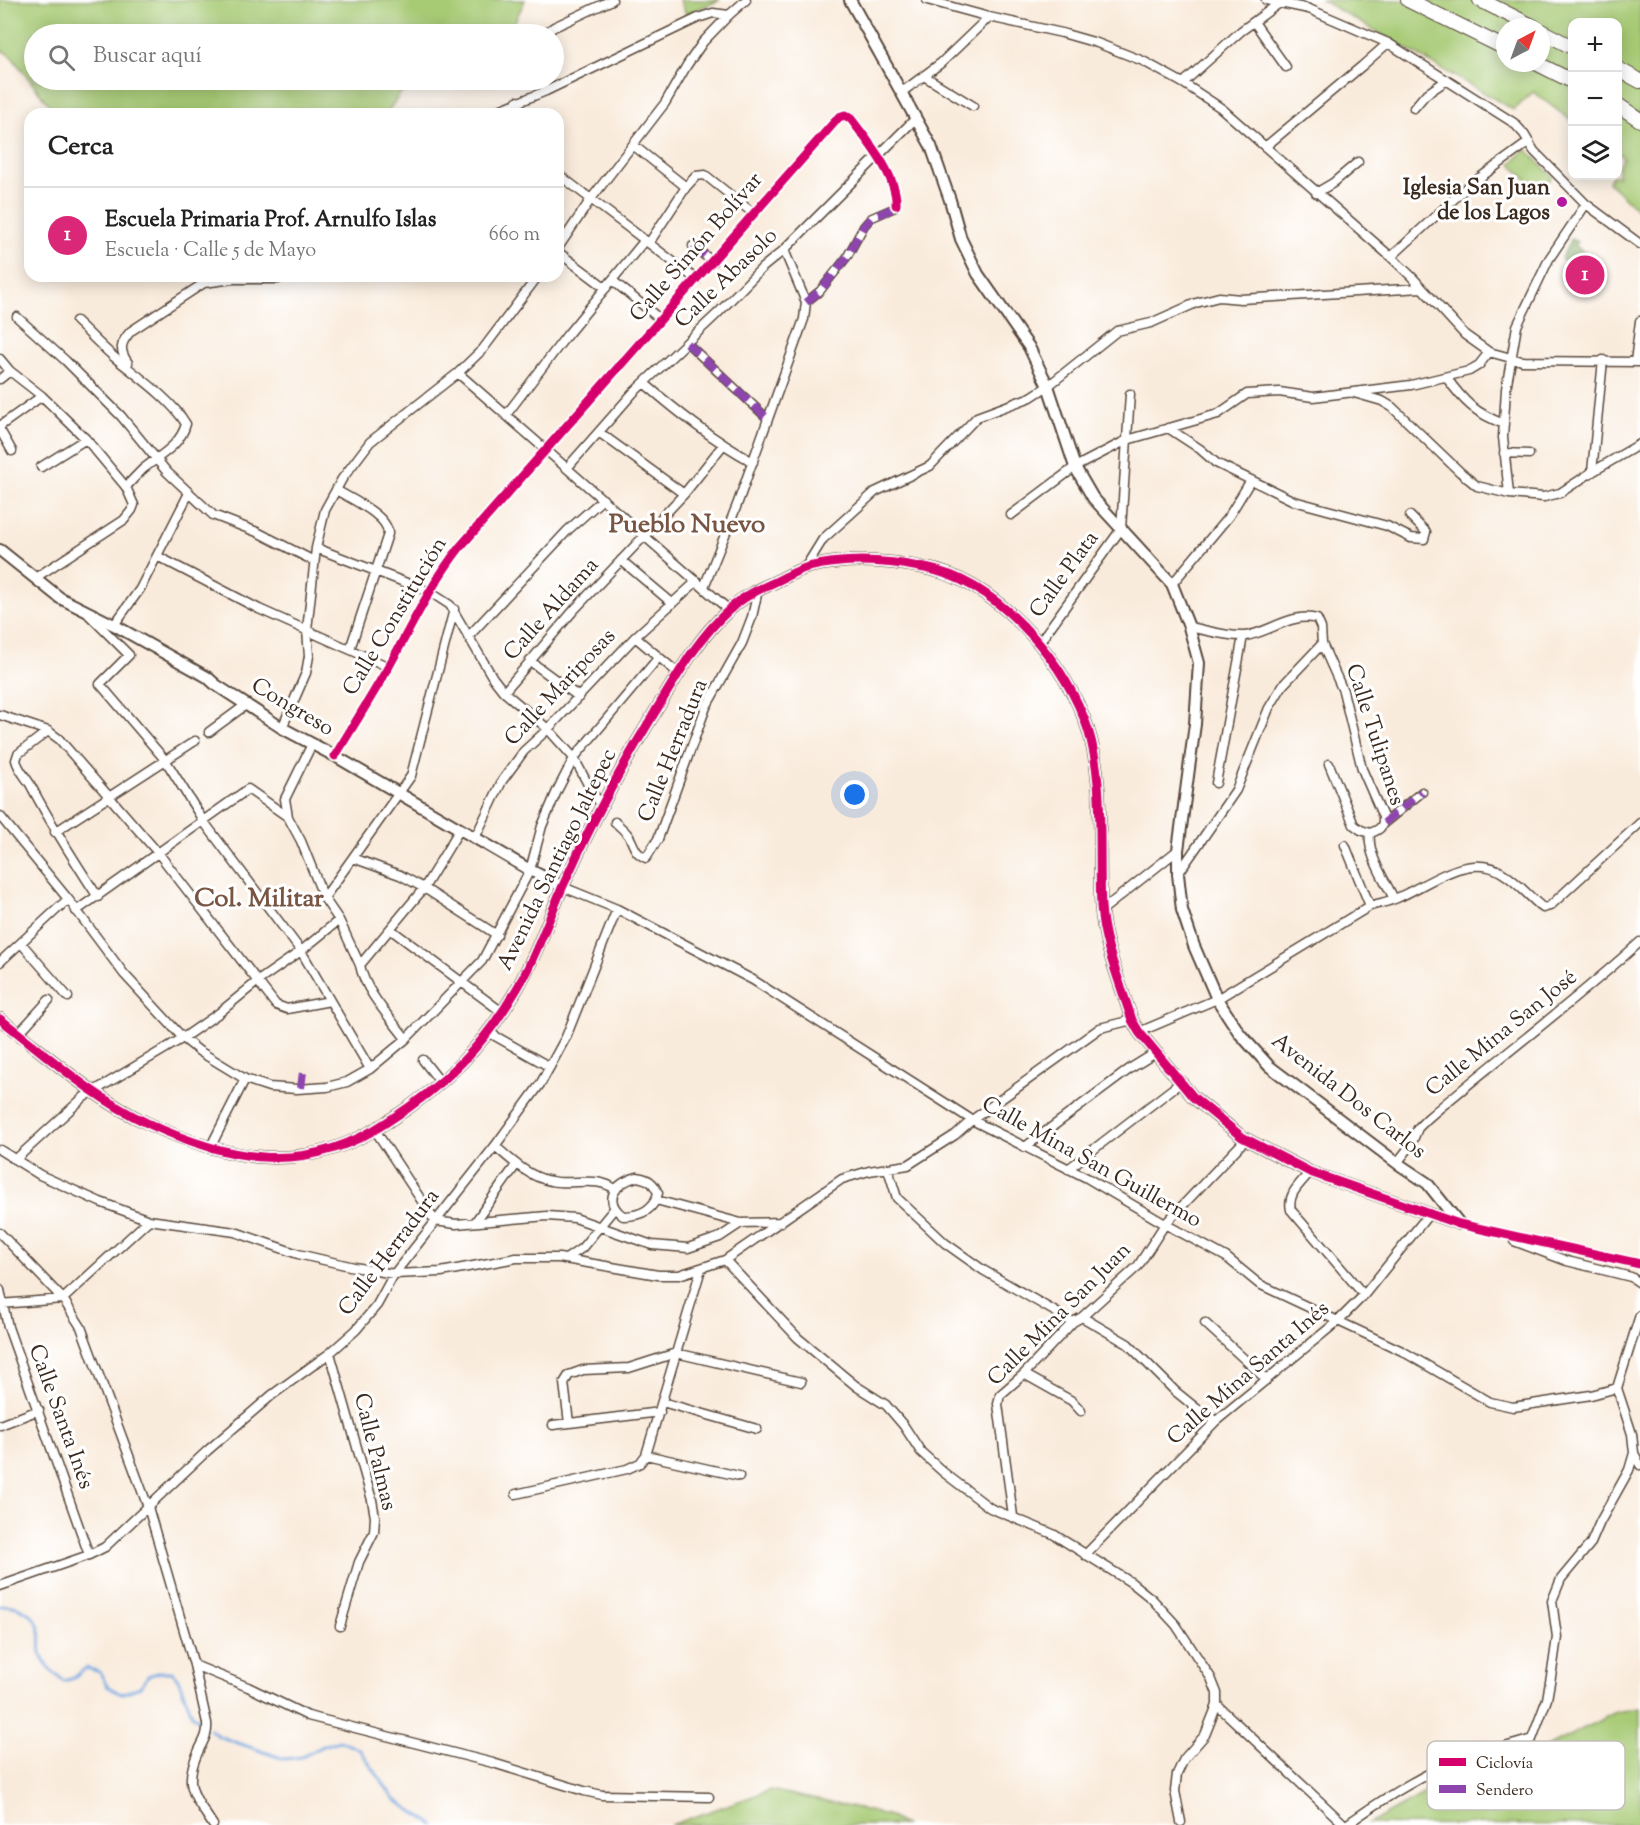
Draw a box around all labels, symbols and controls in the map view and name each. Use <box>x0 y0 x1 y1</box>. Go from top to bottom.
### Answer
north arrow <box>1496 18 1550 72</box>
map controls <box>1568 18 1622 180</box>
button: + <box>1568 18 1622 72</box>
search box <box>24 24 564 90</box>
icon: search <box>45 41 78 74</box>
text: Buscar aquí <box>93 41 202 73</box>
button: − <box>1568 72 1622 126</box>
button: layers <box>1568 126 1622 180</box>
text: Cerca <box>48 129 114 166</box>
street label: Calle Simón Bolívar <box>623 166 771 330</box>
place label: Iglesia San Juan de los Lagos <box>1403 173 1550 230</box>
marker: Iglesia San Juan de los Lagos <box>1555 195 1569 209</box>
text: Escuela Primaria Prof. Arnulfo Islas <box>105 205 436 237</box>
text: 1 <box>64 221 71 250</box>
text: 660 m <box>489 221 540 250</box>
street label: Calle Abasolo <box>668 221 786 337</box>
text: Escuela · Calle 5 de Mayo <box>105 237 316 266</box>
pin: 1 <box>1566 252 1604 298</box>
district label: Pueblo Nuevo <box>609 507 765 544</box>
street label: Calle Plata <box>1022 525 1108 625</box>
street label: Calle Constitución <box>336 531 456 703</box>
street label: Calle Aldama <box>497 551 607 669</box>
street label: Calle Mariposas <box>498 622 624 754</box>
street label: Calle Tulipanes <box>1336 660 1412 810</box>
street label: Congreso <box>244 671 340 745</box>
street label: Calle Herradura <box>631 675 717 827</box>
street label: Avenida Santiago Jaltepec <box>490 743 626 976</box>
your location <box>840 780 869 809</box>
district label: Col. Militar <box>194 881 324 918</box>
street label: Calle Mina San José <box>1419 963 1585 1105</box>
street label: Avenida Dos Carlos <box>1264 1026 1432 1168</box>
street label: Calle Mina San Guillermo <box>975 1089 1207 1237</box>
street label: Calle Herradura <box>332 1183 448 1323</box>
street label: Calle Mina San Juan <box>981 1236 1139 1394</box>
street label: Calle Mina Santa Inés <box>1161 1294 1337 1454</box>
street label: Calle Santa Inés <box>19 1340 101 1494</box>
street label: Calle Palmas <box>344 1390 404 1514</box>
legend <box>1427 1741 1625 1810</box>
text: Ciclovía <box>1476 1753 1534 1776</box>
text: Sendero <box>1476 1780 1534 1803</box>

